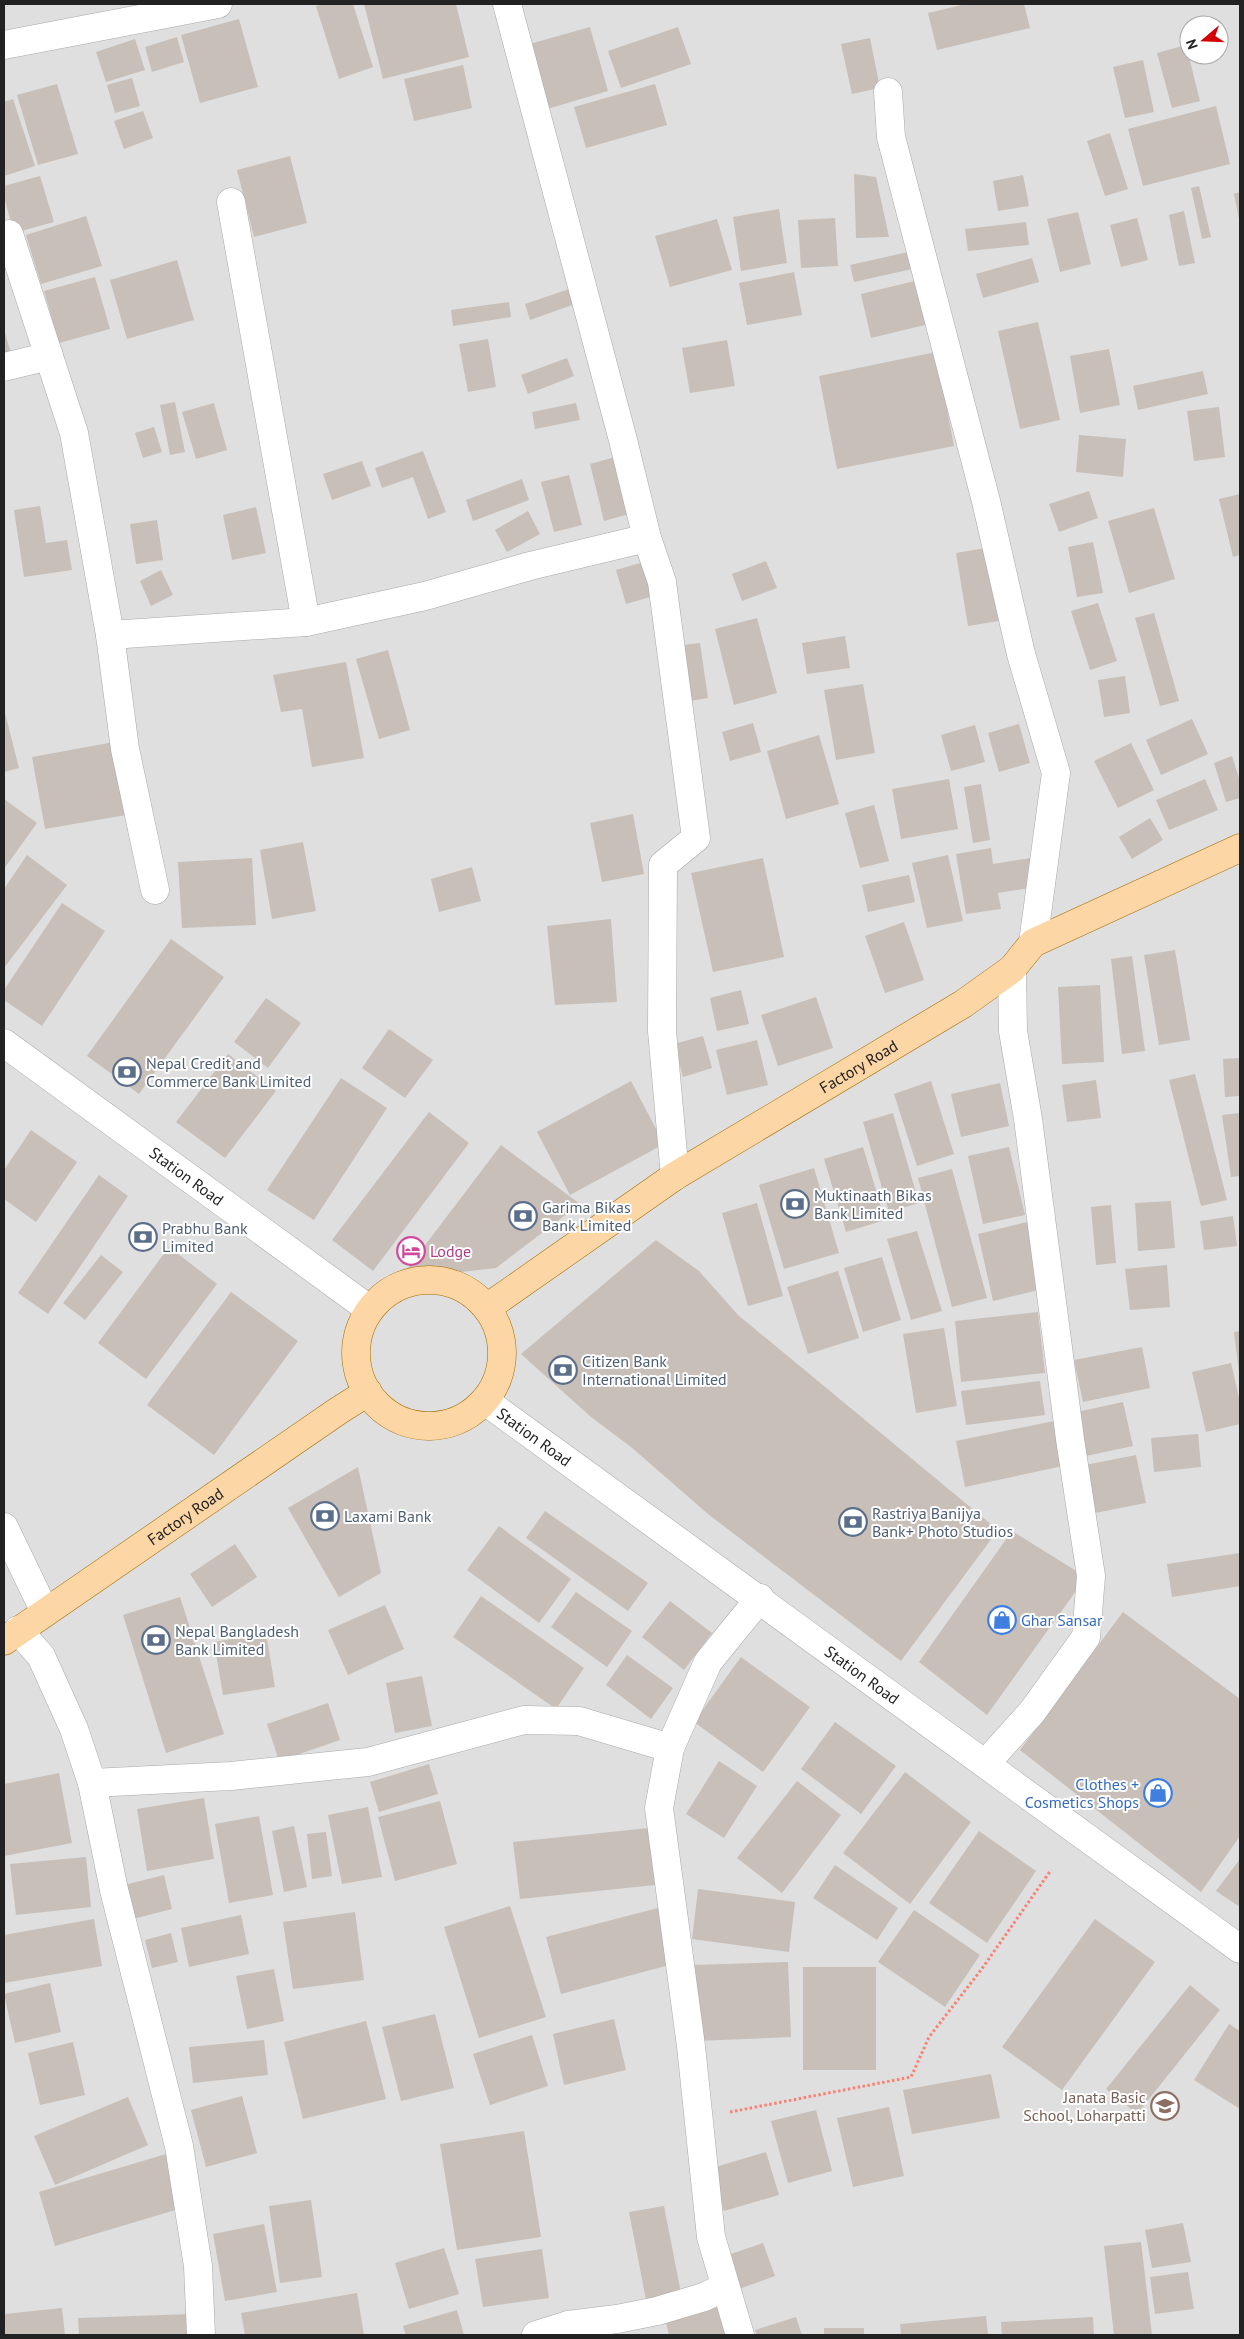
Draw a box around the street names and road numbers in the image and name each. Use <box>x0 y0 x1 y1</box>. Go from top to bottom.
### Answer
street label: Factory Road <box>816 1035 901 1098</box>
street label: Station Road <box>146 1142 228 1210</box>
street label: Station Road <box>493 1403 575 1471</box>
street label: Factory Road <box>143 1483 227 1549</box>
street label: Station Road <box>821 1641 903 1708</box>

